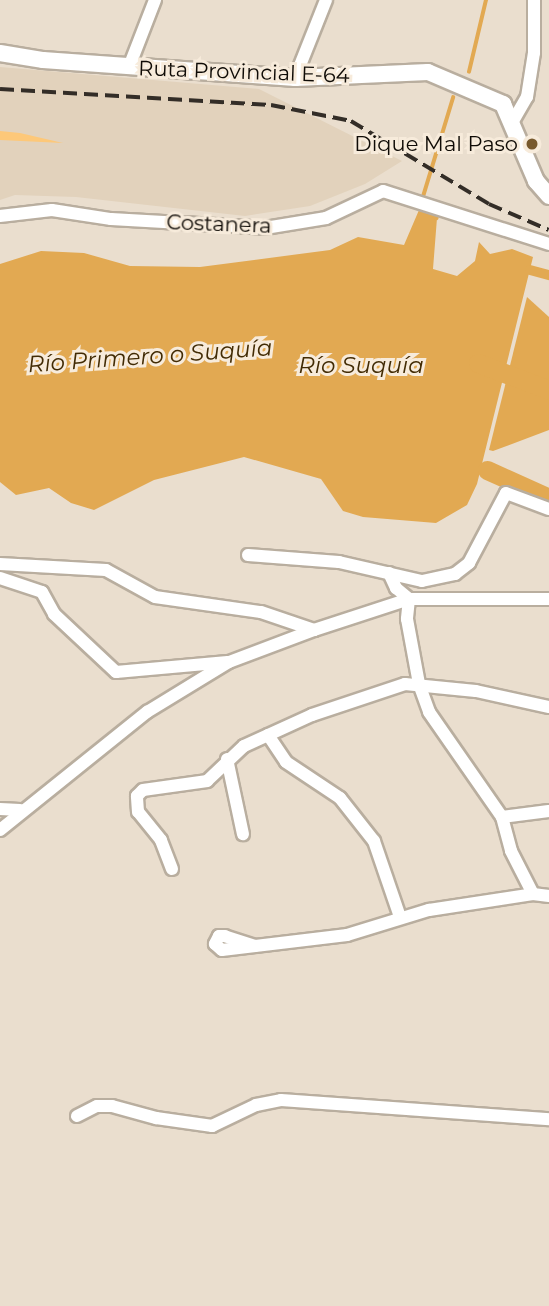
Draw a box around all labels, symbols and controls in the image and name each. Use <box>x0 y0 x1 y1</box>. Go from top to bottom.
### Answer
street label: Ruta Provincial E-64 <box>138 56 350 88</box>
place label: Dique Mal Paso <box>354 131 518 157</box>
marker: Dique Mal Paso <box>524 136 540 152</box>
street label: Costanera <box>166 210 272 238</box>
water label: Río Primero o Suquía <box>27 334 273 378</box>
water label: Río Suquía <box>298 351 424 379</box>

